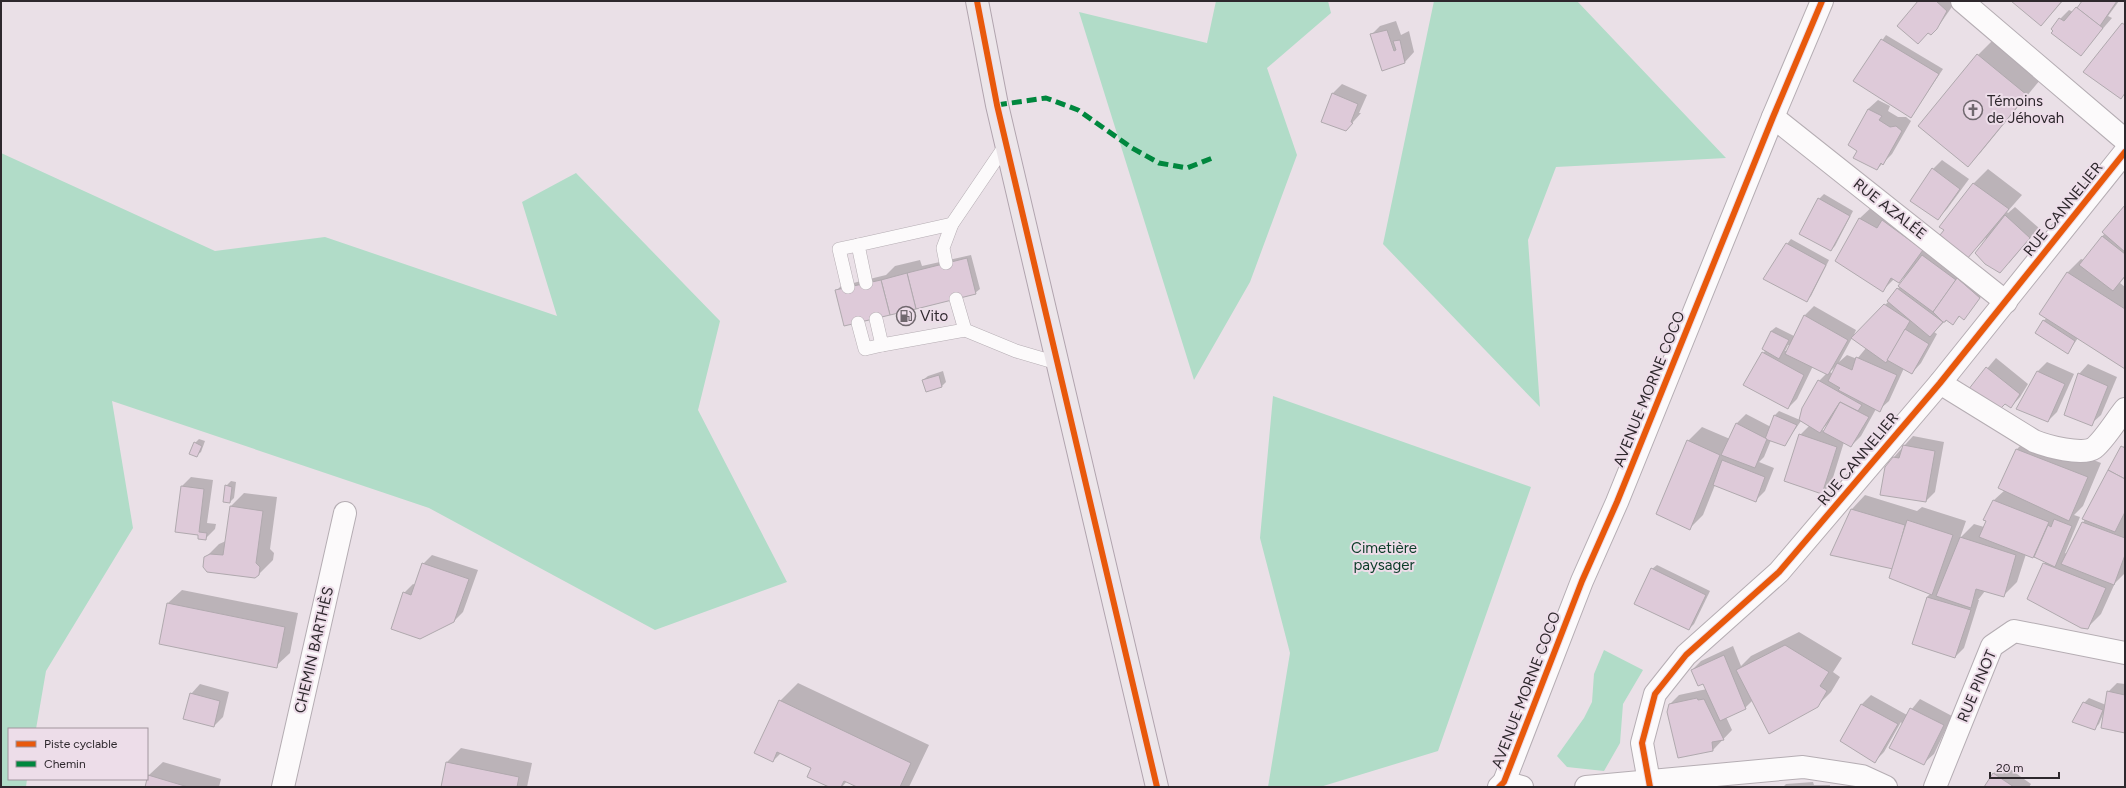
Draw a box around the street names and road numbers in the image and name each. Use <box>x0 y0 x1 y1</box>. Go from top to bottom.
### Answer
street label: RUE CANNELIER <box>2020 158 2106 260</box>
street label: RUE AZALÉE <box>1850 175 1930 243</box>
street label: AVENUE MORNE COCO <box>1609 308 1689 470</box>
street label: RUE CANNELIER <box>1814 409 1902 509</box>
street label: CHEMIN BARTHÈS <box>291 585 337 715</box>
street label: AVENUE MORNE COCO <box>1488 609 1564 771</box>
street label: RUE PINOT <box>1954 647 2001 725</box>

